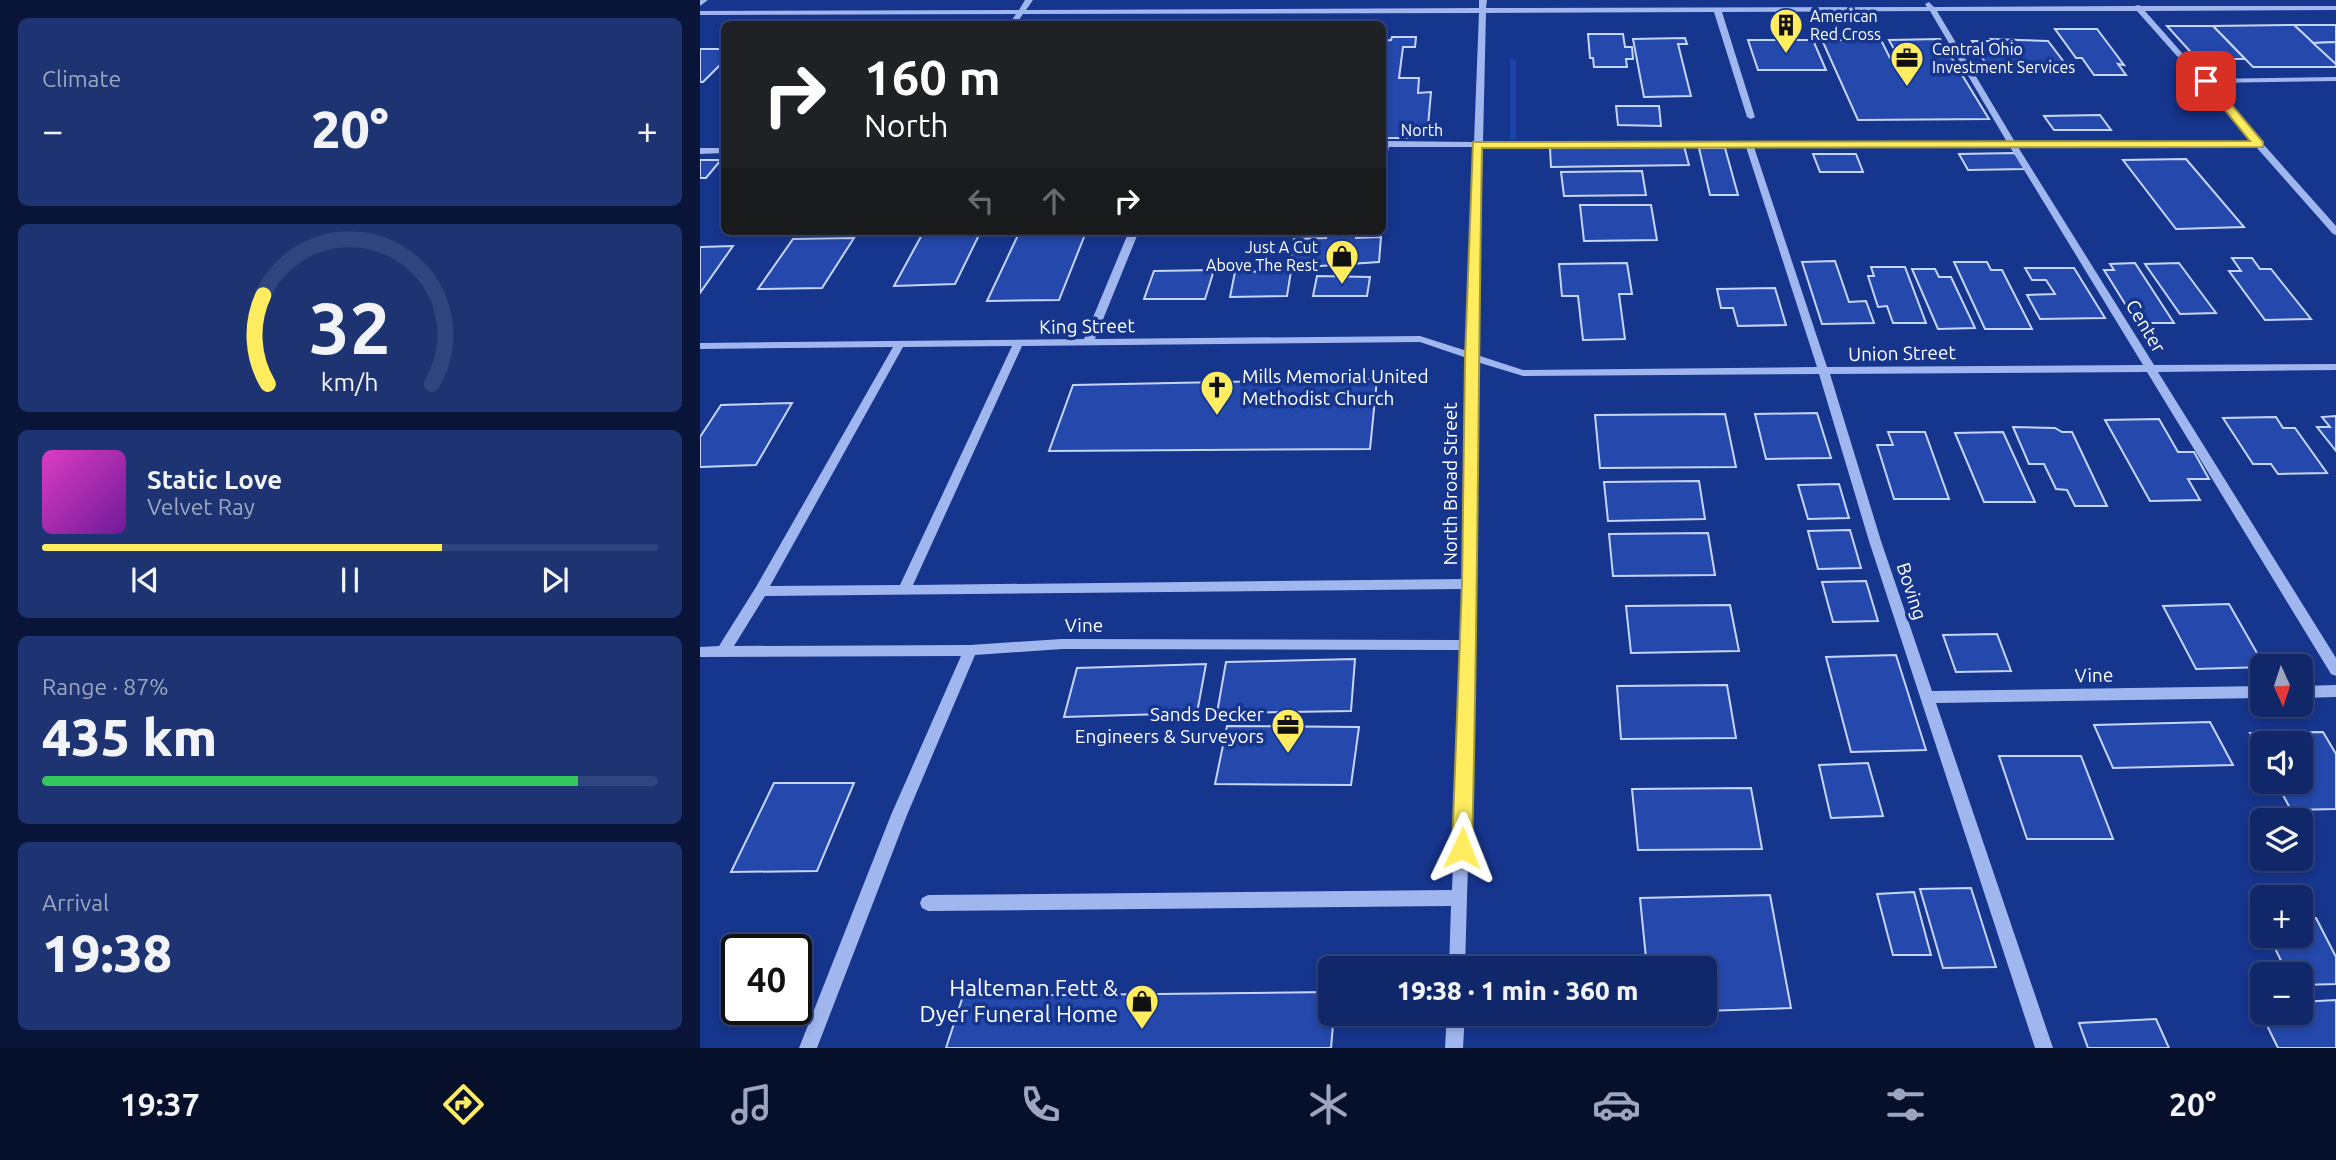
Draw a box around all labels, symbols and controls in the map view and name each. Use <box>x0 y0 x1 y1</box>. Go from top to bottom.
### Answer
building icon: American Red Cross <box>1767 6 1805 55</box>
place label: American Red Cross <box>1810 7 1881 43</box>
office icon: Central Ohio Investment Services <box>1888 39 1926 88</box>
place label: Central Ohio Investment Services <box>1932 40 2075 76</box>
icon: right <box>749 49 840 140</box>
text: 160 m <box>864 49 1001 104</box>
pin <box>2176 51 2236 111</box>
icon: arrive <box>2187 62 2225 100</box>
text: Climate <box>42 66 121 91</box>
text: 20° <box>311 100 389 158</box>
text: North <box>864 107 949 143</box>
text: − <box>42 109 63 151</box>
text: + <box>637 109 658 151</box>
street label: North <box>1401 121 1443 139</box>
icon: left <box>962 182 1000 220</box>
icon: ahead <box>1035 182 1073 220</box>
icon: right <box>1108 182 1146 220</box>
shop icon: Just A Cut Above The Rest <box>1323 237 1361 286</box>
place label: Just A Cut Above The Rest <box>1206 238 1319 274</box>
text: 32 <box>309 286 391 368</box>
street label: Center <box>2122 295 2170 357</box>
street label: King Street <box>1039 314 1136 338</box>
street label: Union Street <box>1848 341 1957 365</box>
place label: Mills Memorial United Methodist Church <box>1242 365 1429 409</box>
text: km/h <box>321 368 379 396</box>
church icon: Mills Memorial United Methodist Church <box>1198 368 1236 417</box>
street label: North Broad Street <box>1439 402 1461 566</box>
text: Static Love <box>147 465 282 494</box>
text: Velvet Ray <box>147 494 255 519</box>
street label: Boving <box>1892 560 1932 622</box>
icon: previous <box>126 561 164 599</box>
icon: pause <box>331 561 369 599</box>
icon: next <box>536 561 574 599</box>
street label: Vine <box>1065 614 1103 636</box>
north arrow <box>2250 654 2314 718</box>
map controls <box>2250 654 2313 1025</box>
street label: Vine <box>2074 664 2114 686</box>
text: Range · 87% <box>42 674 169 699</box>
place label: Sands Decker Engineers & Surveyors <box>1075 703 1264 747</box>
office icon: Sands Decker Engineers & Surveyors <box>1269 706 1307 755</box>
text: 435 km <box>42 708 217 766</box>
button: sound <box>2250 731 2313 794</box>
button: layers <box>2250 808 2313 871</box>
position arrow <box>1425 811 1499 885</box>
button: + <box>2250 885 2313 948</box>
text: Arrival <box>42 890 109 915</box>
text: 19:38 <box>42 924 172 982</box>
speed limit sign: 40 <box>721 934 812 1025</box>
button: − <box>2250 962 2313 1025</box>
place label: Halteman Fett & Dyer Funeral Home <box>919 975 1118 1026</box>
text: 19:38 · 1 min · 360 m <box>1397 976 1638 1005</box>
shop icon: Halteman Fett & Dyer Funeral Home <box>1123 982 1161 1031</box>
icon: directions <box>439 1080 488 1129</box>
icon: music <box>727 1080 776 1129</box>
icon: phone <box>1016 1080 1065 1129</box>
icon: climate <box>1304 1080 1353 1129</box>
icon: car <box>1592 1080 1641 1129</box>
icon: filters <box>1881 1080 1930 1129</box>
text: 19:37 <box>120 1086 200 1122</box>
text: 20° <box>2169 1086 2216 1122</box>

